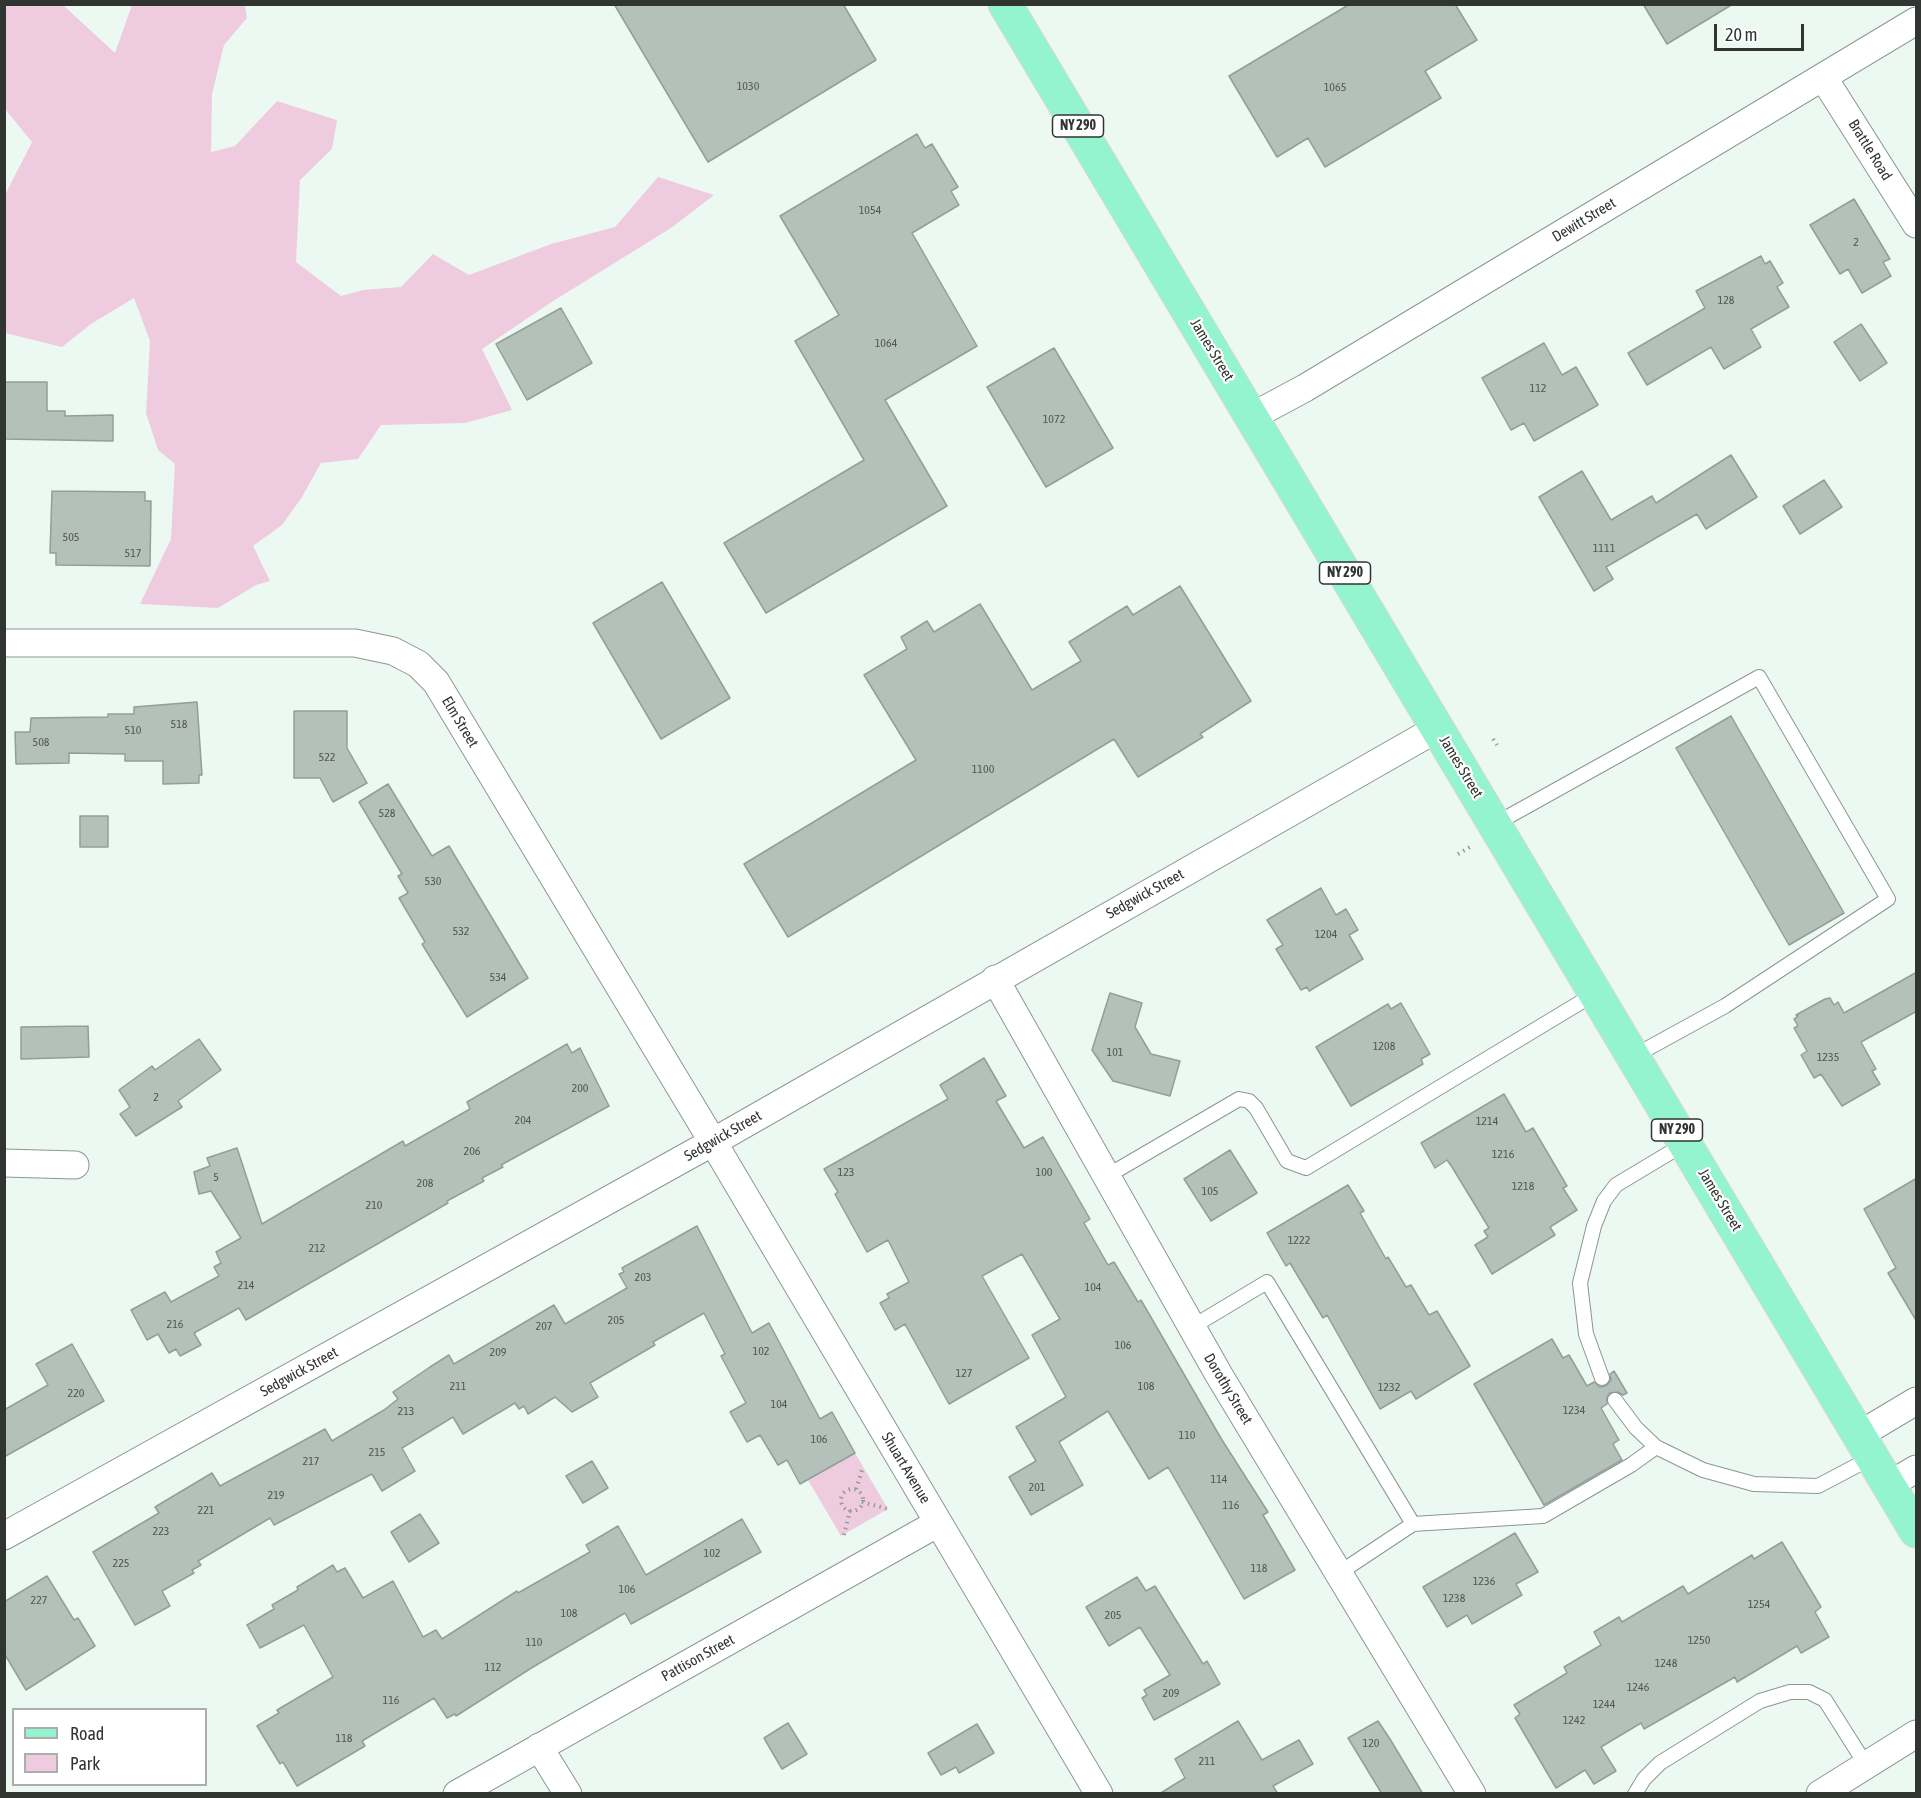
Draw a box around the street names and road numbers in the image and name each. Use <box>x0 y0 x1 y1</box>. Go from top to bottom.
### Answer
road number: NY 290 <box>1052 115 1104 137</box>
street label: Brattle Road <box>1844 116 1896 184</box>
street label: Dewitt Street <box>1549 194 1619 246</box>
street label: James Street <box>1186 316 1238 384</box>
road number: NY 290 <box>1320 562 1370 584</box>
street label: Elm Street <box>438 693 482 751</box>
street label: James Street <box>1435 733 1487 801</box>
street label: Sedgwick Street <box>1103 865 1187 923</box>
street label: Sedgwick Street <box>681 1107 765 1165</box>
road number: NY 290 <box>1652 1119 1702 1141</box>
street label: James Street <box>1694 1166 1746 1234</box>
street label: Sedgwick Street <box>257 1343 341 1401</box>
street label: Dorothy Street <box>1200 1350 1256 1428</box>
street label: Shuart Avenue <box>878 1429 934 1507</box>
street label: Pattison Street <box>658 1631 738 1685</box>

